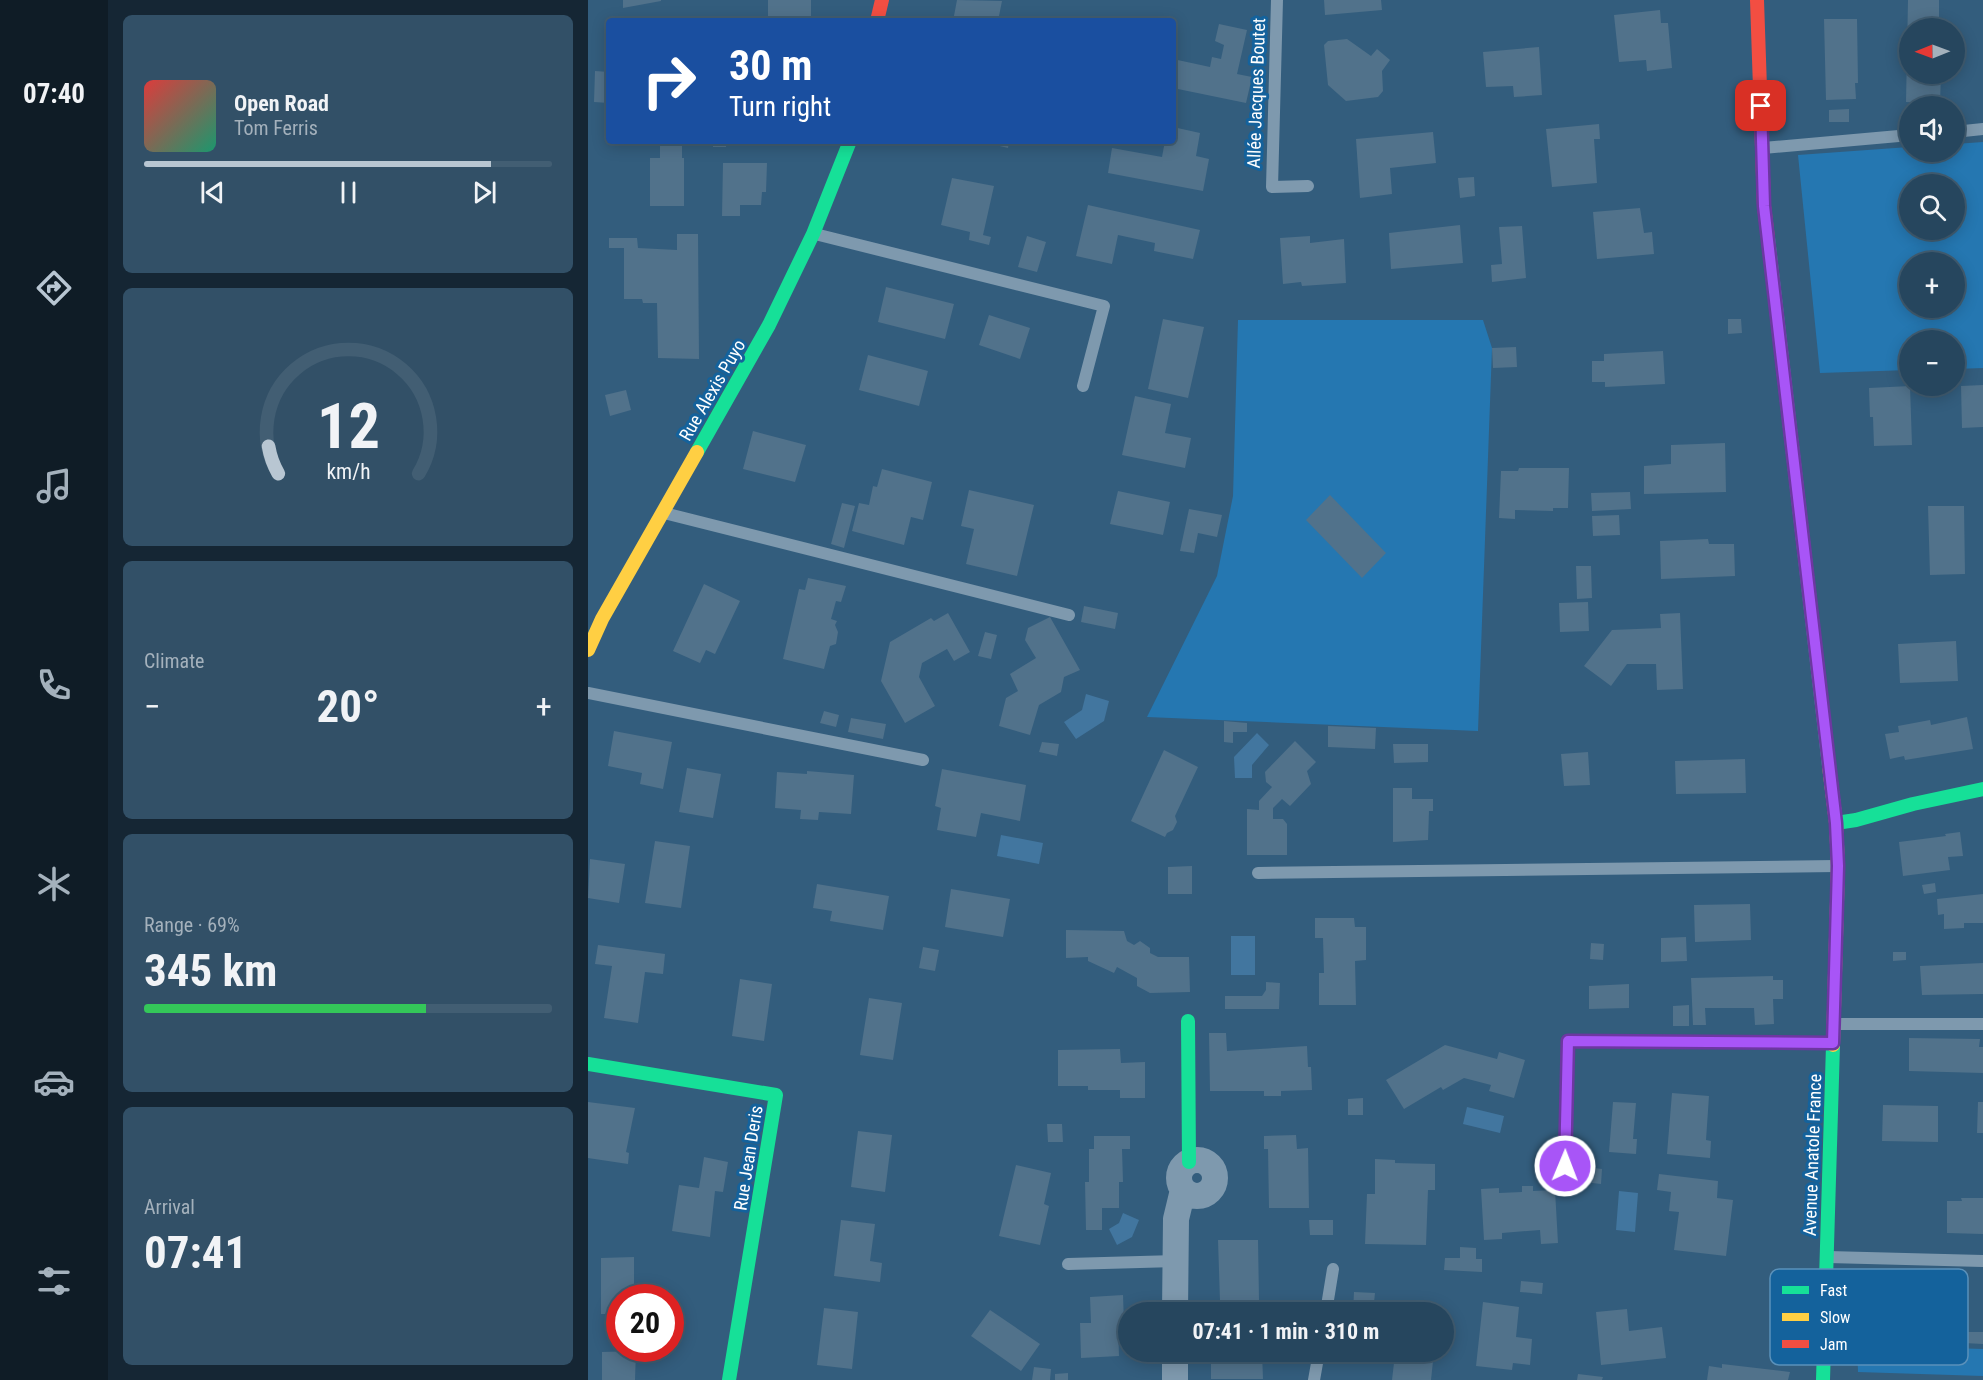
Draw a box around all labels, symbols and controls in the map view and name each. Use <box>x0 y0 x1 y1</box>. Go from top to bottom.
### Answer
street label: Allée Jacques Boutet <box>1243 17 1269 169</box>
north arrow <box>1899 18 1965 84</box>
map controls <box>1899 18 1965 396</box>
text: 30 m <box>729 41 812 90</box>
icon: right <box>630 42 708 120</box>
text: 07:40 <box>23 78 85 110</box>
pin <box>1735 80 1786 131</box>
icon: arrive <box>1744 89 1777 122</box>
text: Open Road <box>234 91 329 116</box>
text: Turn right <box>729 91 831 123</box>
button: sound <box>1899 96 1965 162</box>
text: Tom Ferris <box>234 116 318 140</box>
button: search <box>1899 174 1965 240</box>
icon: previous <box>196 176 229 209</box>
icon: pause <box>332 176 365 209</box>
icon: next <box>468 176 501 209</box>
button: + <box>1899 252 1965 318</box>
icon: directions <box>33 267 75 309</box>
button: − <box>1899 330 1965 396</box>
street label: Rue Alexis Puyo <box>675 336 749 444</box>
text: 12 <box>316 390 380 463</box>
text: km/h <box>326 459 370 484</box>
icon: music <box>33 465 75 507</box>
text: Climate <box>144 649 204 673</box>
icon: phone <box>33 664 75 706</box>
text: 20° <box>317 680 380 733</box>
text: − <box>144 687 161 726</box>
text: + <box>536 687 552 726</box>
icon: climate <box>33 863 75 905</box>
text: Range · 69% <box>144 913 240 937</box>
text: 345 km <box>144 944 277 997</box>
icon: car <box>33 1061 75 1103</box>
street label: Avenue Anatole France <box>1799 1074 1825 1236</box>
street label: Rue Jean Deris <box>729 1104 767 1212</box>
position arrow <box>1533 1134 1597 1198</box>
text: Arrival <box>144 1195 195 1219</box>
text: 07:41 <box>144 1226 247 1279</box>
icon: filters <box>33 1260 75 1302</box>
legend <box>1770 1269 1968 1365</box>
text: Fast <box>1820 1281 1847 1300</box>
speed limit sign: 20 <box>606 1284 684 1362</box>
text: Slow <box>1820 1308 1850 1327</box>
text: 07:41 · 1 min · 310 m <box>1193 1319 1379 1344</box>
text: Jam <box>1820 1335 1847 1354</box>

